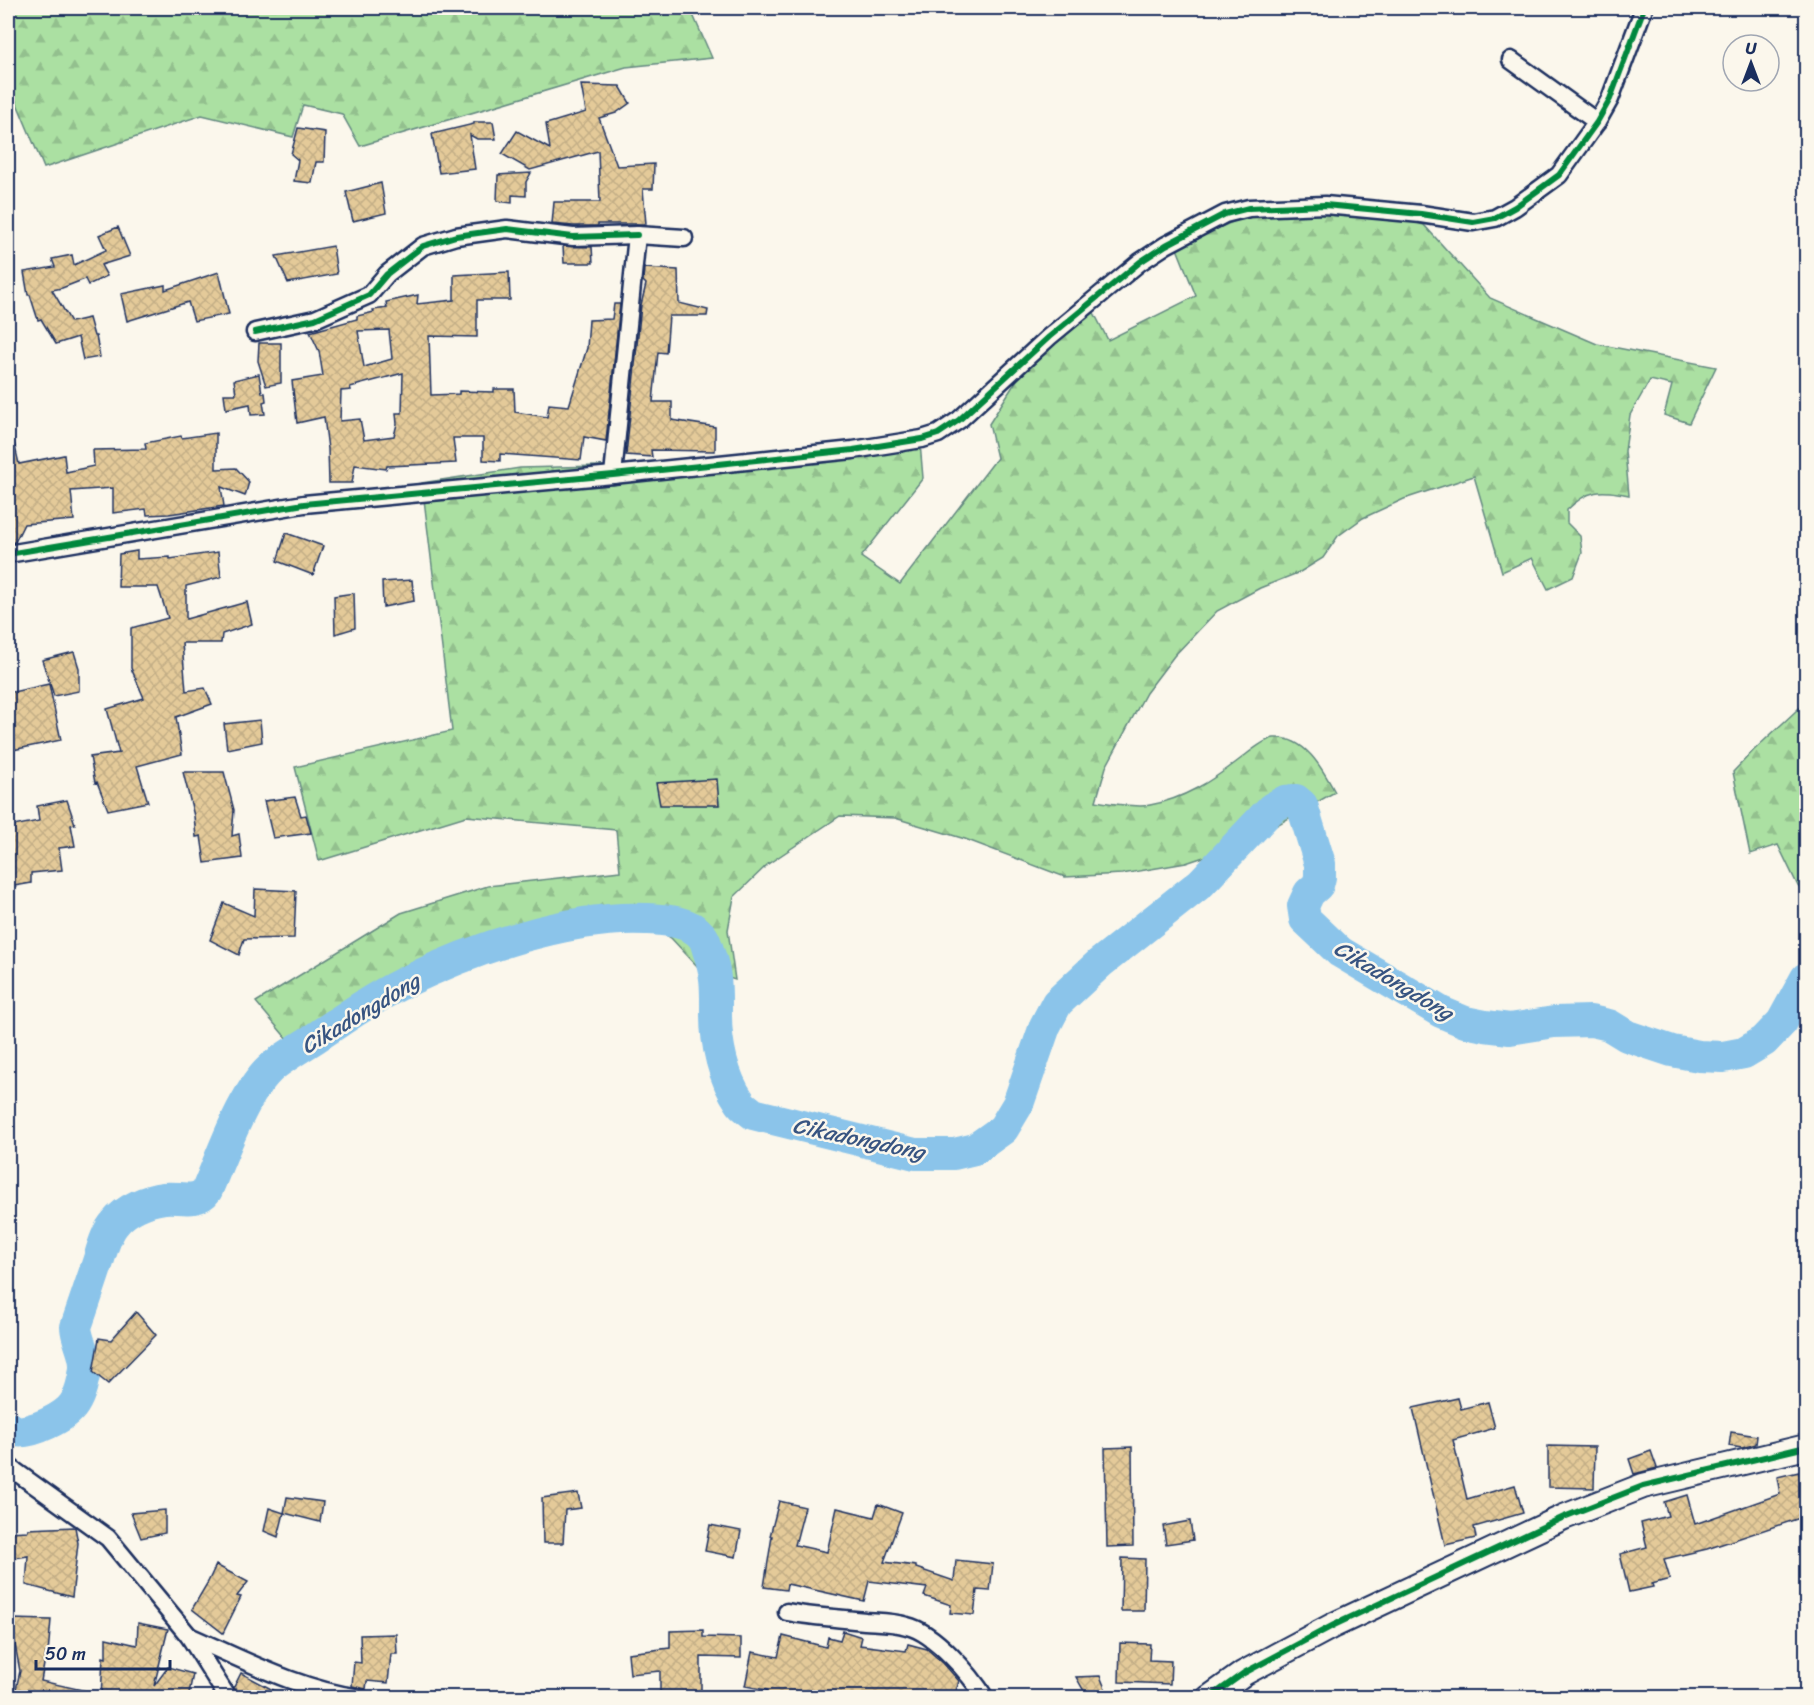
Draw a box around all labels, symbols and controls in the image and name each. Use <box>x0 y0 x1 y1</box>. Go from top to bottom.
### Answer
north arrow <box>1721 33 1781 93</box>
text: U <box>1746 34 1758 63</box>
water label: Cikadongdong <box>1326 929 1463 1033</box>
water label: Cikadongdong <box>293 961 429 1065</box>
water label: Cikadongdong <box>789 1105 930 1172</box>
scale bar <box>36 1633 170 1671</box>
text: 50 m <box>45 1638 86 1670</box>

